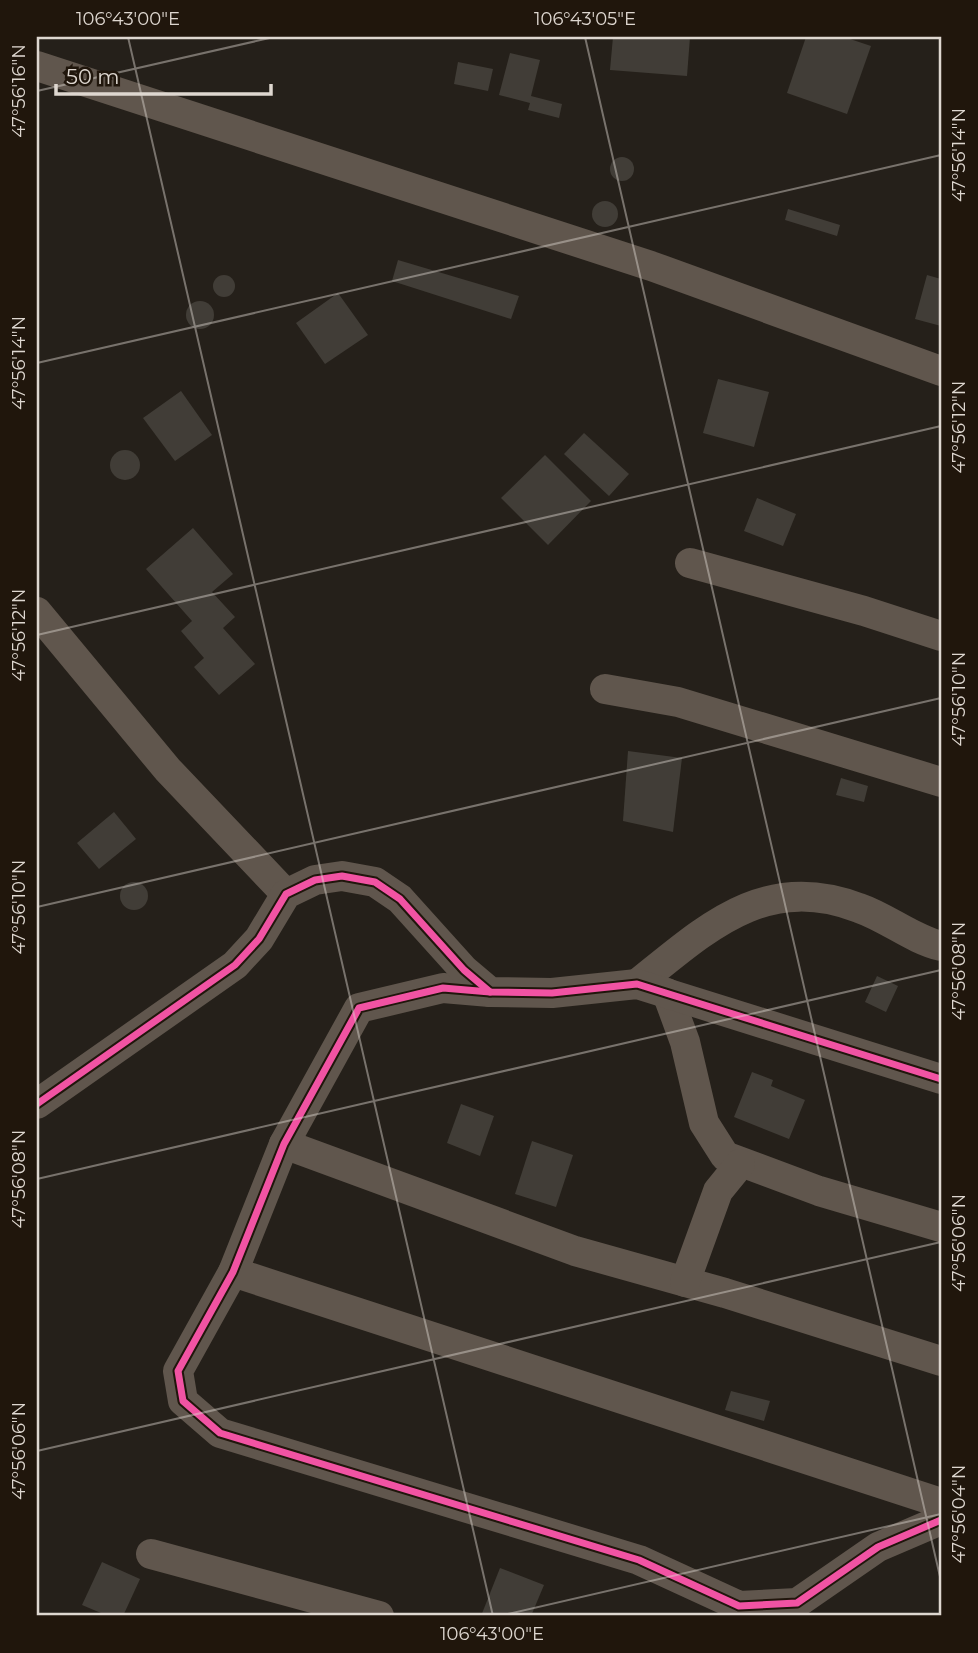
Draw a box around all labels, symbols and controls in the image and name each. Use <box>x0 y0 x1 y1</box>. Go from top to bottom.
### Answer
text: 106°43'00"E <box>76 8 180 30</box>
text: 106°43'05"E <box>534 8 636 30</box>
text: 47°56'16"N <box>8 44 30 138</box>
scale bar <box>56 52 271 96</box>
text: 50 m <box>66 64 120 89</box>
text: 47°56'14"N <box>948 108 970 202</box>
text: 47°56'14"N <box>8 316 30 410</box>
text: 47°56'12"N <box>948 381 970 473</box>
text: 47°56'12"N <box>8 589 30 681</box>
text: 47°56'10"N <box>948 652 970 746</box>
text: 47°56'10"N <box>8 860 30 954</box>
text: 47°56'08"N <box>948 922 970 1020</box>
text: 47°56'08"N <box>8 1130 30 1228</box>
text: 47°56'06"N <box>948 1194 970 1292</box>
text: 47°56'06"N <box>8 1402 30 1500</box>
text: 47°56'04"N <box>948 1465 970 1563</box>
text: 106°43'00"E <box>440 1623 544 1645</box>

